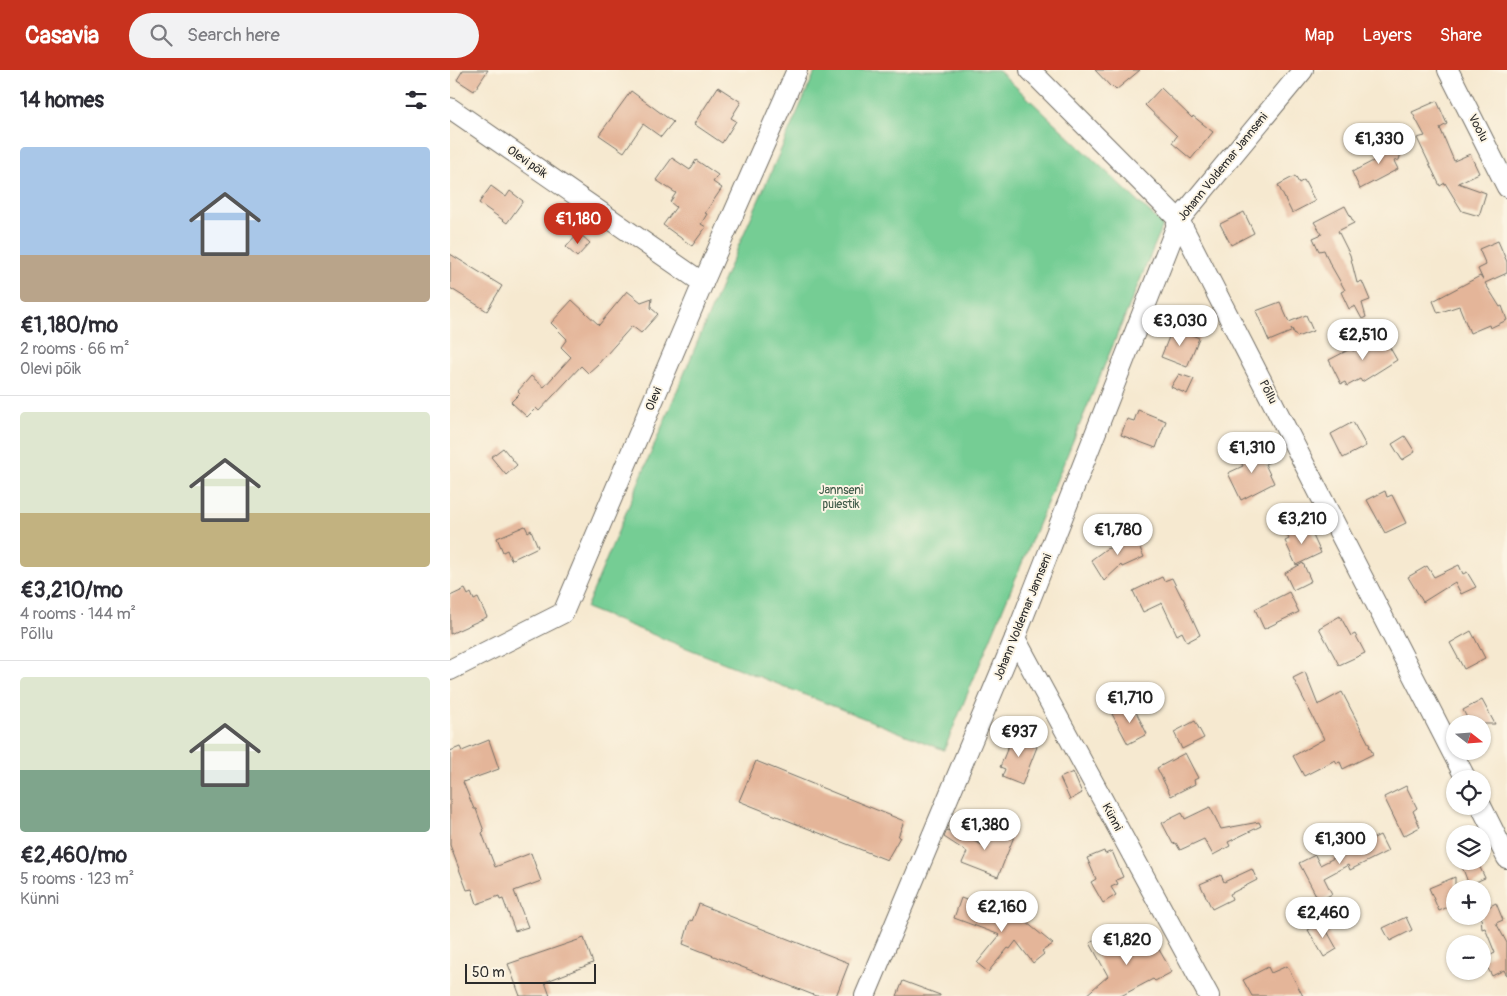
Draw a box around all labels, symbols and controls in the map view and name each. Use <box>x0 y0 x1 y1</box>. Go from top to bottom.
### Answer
search box <box>129 13 479 58</box>
text: Casavia <box>25 21 99 50</box>
icon: search <box>147 21 175 49</box>
text: Search here <box>187 23 280 47</box>
text: Map <box>1305 24 1334 47</box>
text: Layers <box>1362 24 1412 47</box>
text: Share <box>1440 24 1482 47</box>
icon: filters <box>402 86 430 114</box>
text: 14 homes <box>20 87 104 114</box>
street label: Johann Voldemar Jannseni <box>1175 110 1271 224</box>
street label: Voolu <box>1465 112 1491 144</box>
pin: €1,330 <box>1338 122 1420 165</box>
text: €1,330 <box>1354 129 1404 149</box>
street label: Olevi põik <box>504 143 550 181</box>
icon: home <box>180 179 270 269</box>
pin: €1,180 <box>537 202 619 245</box>
text: €1,180 <box>555 209 601 229</box>
pin: €3,030 <box>1139 304 1221 347</box>
text: €3,030 <box>1153 311 1207 331</box>
text: €1,180/mo <box>20 312 118 339</box>
pin: €2,510 <box>1322 318 1404 361</box>
text: €2,510 <box>1338 325 1388 345</box>
text: 2 rooms · 66 m² <box>20 339 130 359</box>
text: Olevi põik <box>20 359 81 379</box>
street label: Põllu <box>1256 377 1280 407</box>
street label: Olevi <box>642 385 666 413</box>
pin: €1,310 <box>1211 432 1293 474</box>
text: €1,310 <box>1229 438 1276 458</box>
icon: home <box>180 445 270 535</box>
park label: Jannseni puiestik <box>819 483 863 512</box>
pin: €3,210 <box>1261 502 1343 545</box>
text: €3,210 <box>1277 509 1327 529</box>
pin: €1,780 <box>1077 514 1159 556</box>
text: €1,780 <box>1094 520 1142 540</box>
street label: Johann Voldemar Jannseni <box>991 552 1055 682</box>
text: €3,210/mo <box>20 577 123 604</box>
text: 4 rooms · 144 m² <box>20 604 136 624</box>
text: Põllu <box>20 624 53 644</box>
pin: €1,710 <box>1089 682 1171 724</box>
text: €1,710 <box>1107 688 1153 708</box>
icon: home <box>180 710 270 800</box>
north arrow <box>1446 715 1491 760</box>
map controls <box>1446 715 1491 980</box>
pin: €937 <box>989 716 1049 758</box>
text: €937 <box>1001 722 1037 742</box>
button: locate <box>1446 770 1491 815</box>
street label: Künni <box>1099 801 1125 833</box>
pin: €1,380 <box>944 808 1026 851</box>
text: €1,380 <box>961 815 1009 835</box>
pin: €1,300 <box>1299 822 1381 865</box>
button: layers <box>1446 825 1491 870</box>
text: €1,300 <box>1314 829 1366 849</box>
text: €2,460/mo <box>20 842 127 869</box>
text: 5 rooms · 123 m² <box>20 869 134 889</box>
button: + <box>1446 880 1491 925</box>
text: Künni <box>20 889 59 909</box>
pin: €2,160 <box>961 890 1043 933</box>
pin: €2,460 <box>1282 896 1364 939</box>
text: €2,160 <box>977 897 1027 917</box>
text: €2,460 <box>1296 903 1350 923</box>
pin: €1,820 <box>1086 924 1168 966</box>
text: €1,820 <box>1103 930 1151 950</box>
button: − <box>1446 935 1491 980</box>
scale bar <box>465 961 596 984</box>
text: 50 m <box>472 964 505 981</box>

